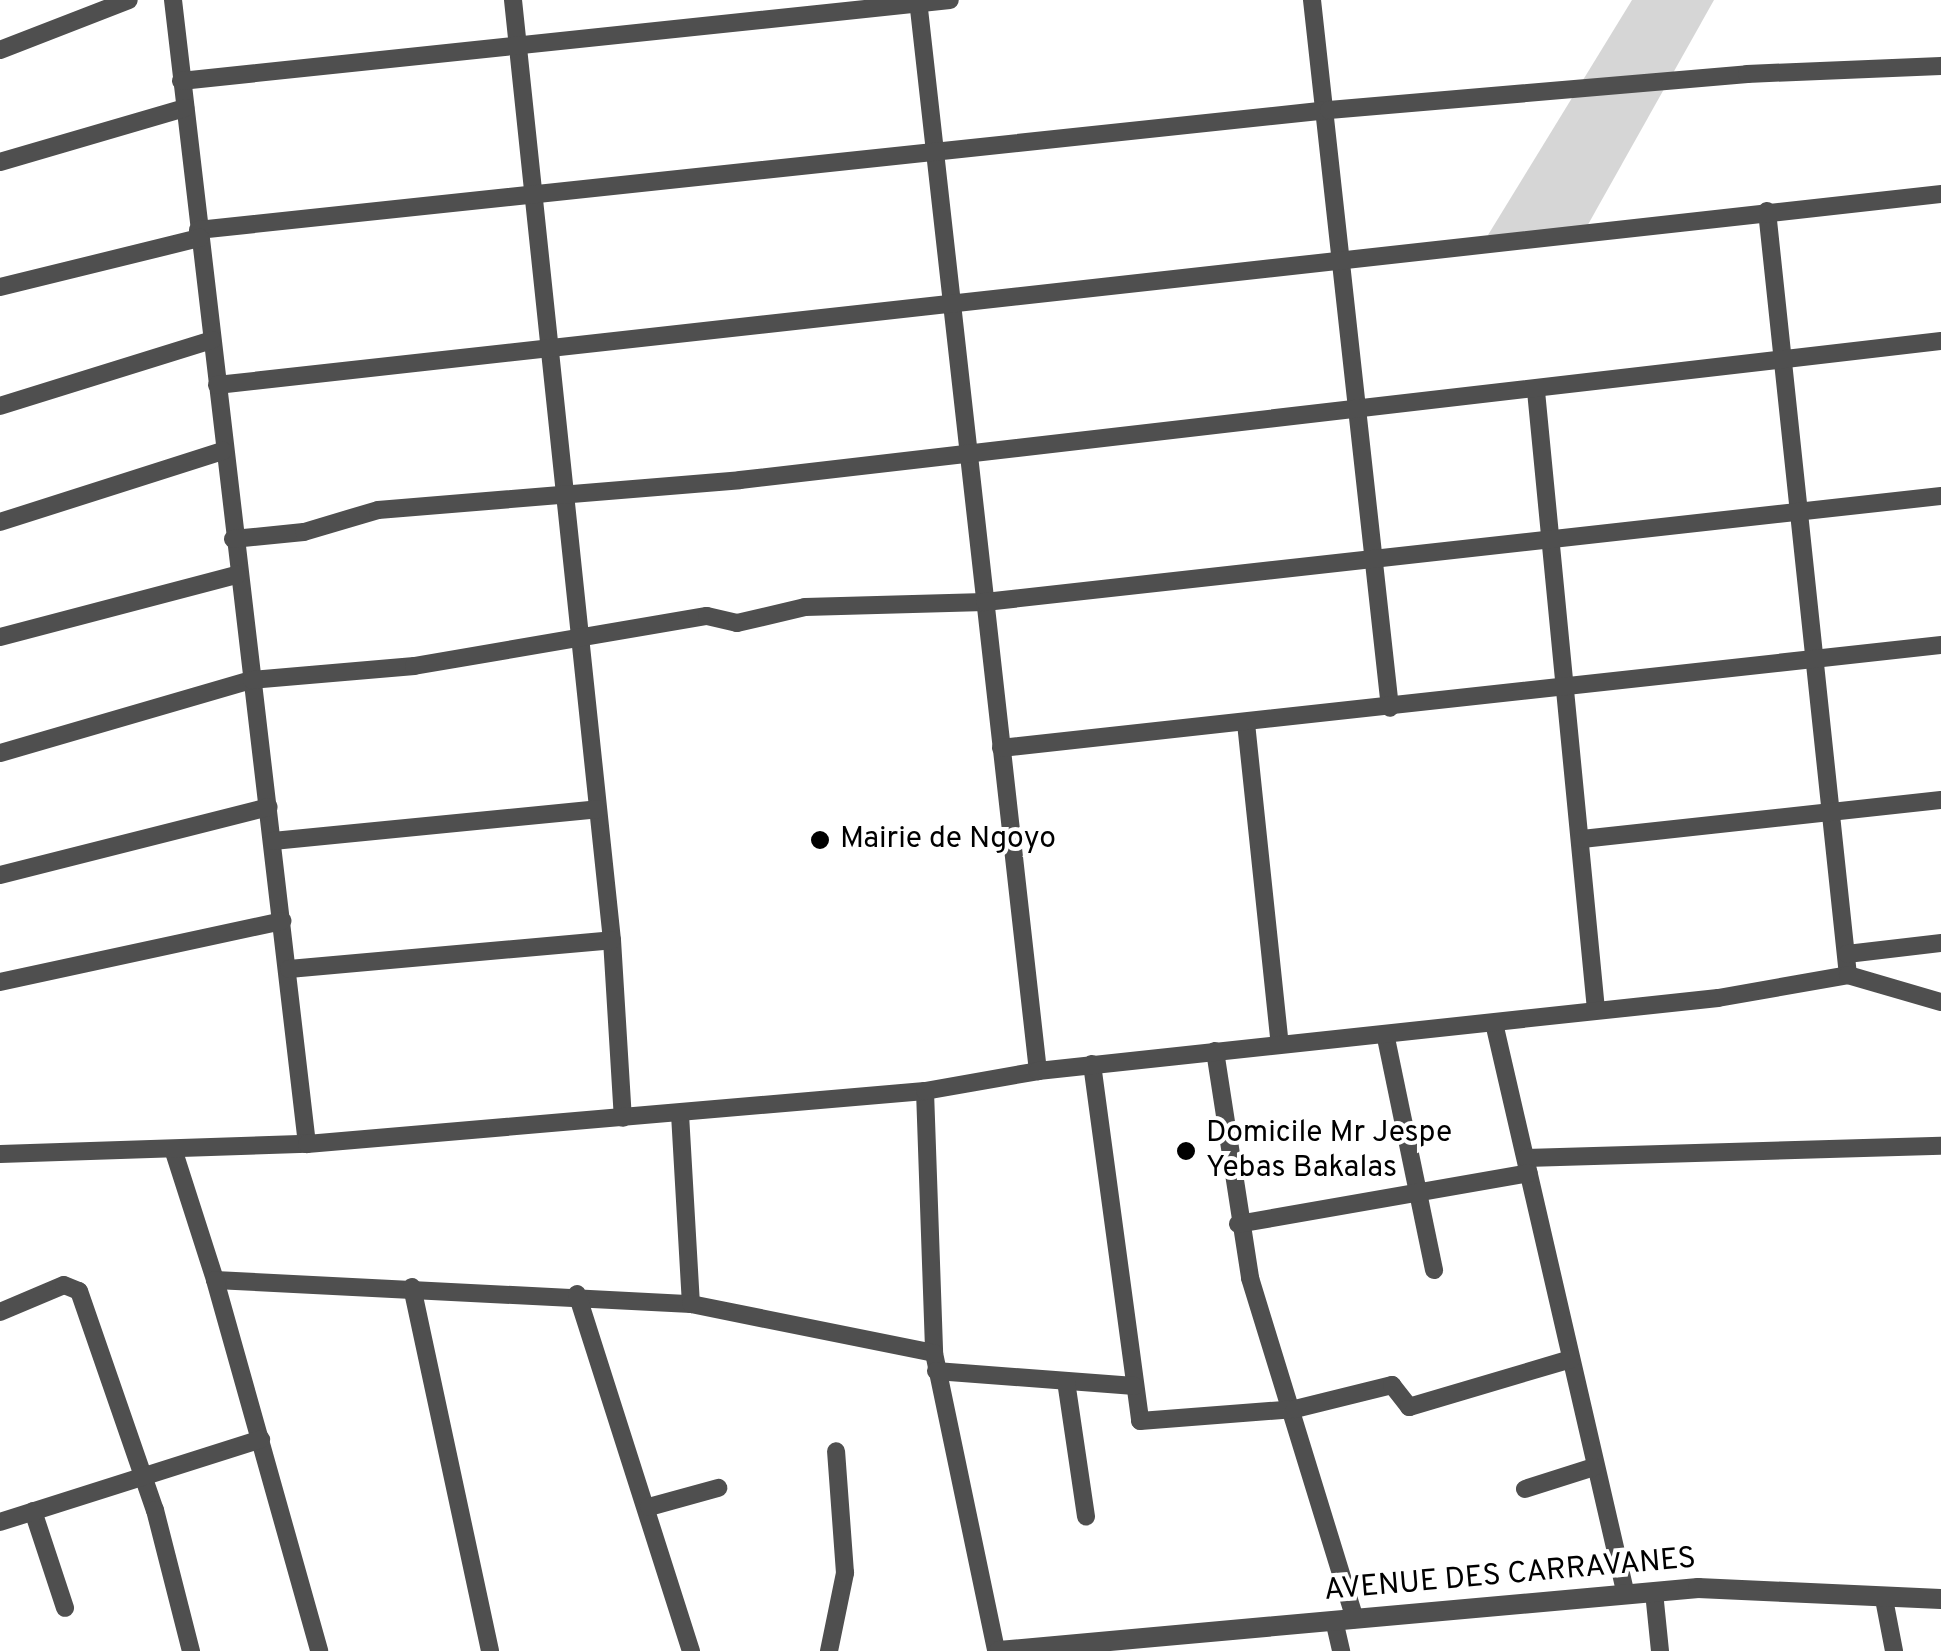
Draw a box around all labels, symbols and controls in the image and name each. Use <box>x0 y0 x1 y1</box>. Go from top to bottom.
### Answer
place label: Mairie de Ngoyo <box>840 822 1056 858</box>
marker: Mairie de Ngoyo <box>809 829 831 851</box>
place label: Domicile Mr Jespe Yebas Bakalas <box>1206 1116 1452 1186</box>
marker: Domicile Mr Jespe Yebas Bakalas <box>1175 1140 1197 1162</box>
street label: AVENUE DES CARRAVANES <box>1323 1542 1697 1610</box>

